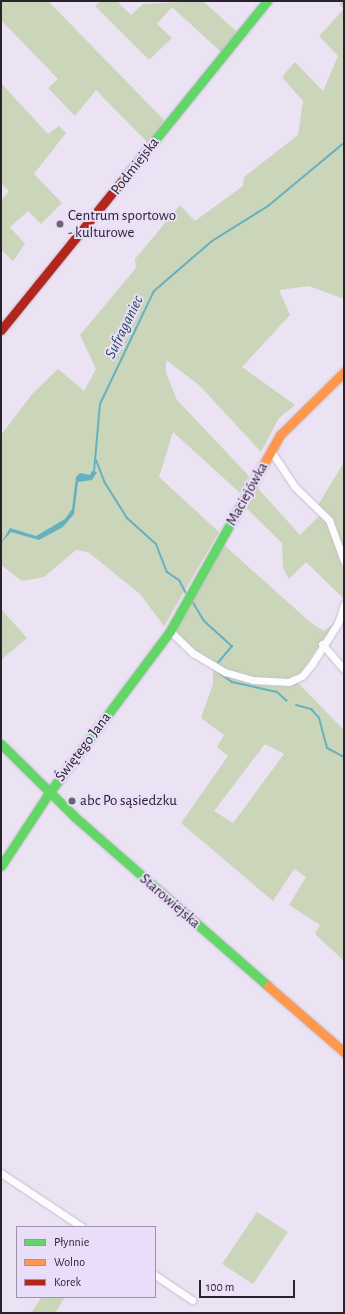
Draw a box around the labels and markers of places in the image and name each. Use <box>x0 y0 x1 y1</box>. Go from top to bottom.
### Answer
place label: Centrum sportowo - kulturowe <box>68 206 176 241</box>
marker: Centrum sportowo - kulturowe <box>55 219 65 229</box>
place label: abc Po sąsiedzku <box>80 792 177 810</box>
marker: abc Po sąsiedzku <box>67 796 77 806</box>

